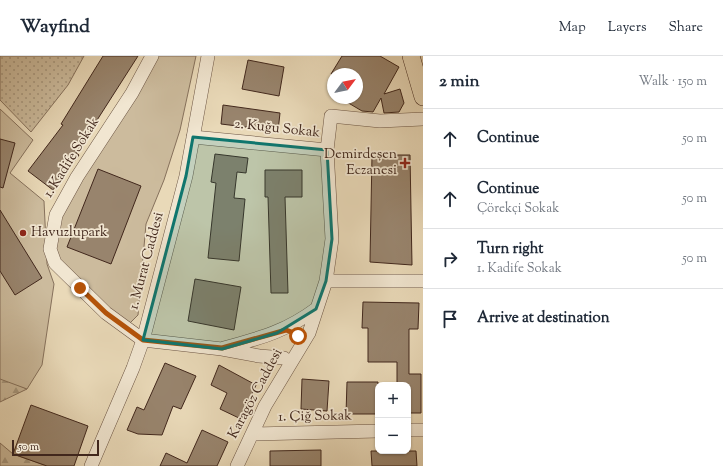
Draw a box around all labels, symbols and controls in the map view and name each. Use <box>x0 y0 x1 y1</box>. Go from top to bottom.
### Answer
text: Wayfind <box>20 14 90 41</box>
text: Map <box>559 18 586 38</box>
text: Layers <box>608 18 646 38</box>
text: Share <box>668 18 703 38</box>
north arrow <box>327 68 363 104</box>
text: 2 min <box>439 70 480 94</box>
text: Walk · 150 m <box>638 73 707 91</box>
street label: 1. Kadife Sokak <box>39 114 105 202</box>
street label: 2. Kuğu Sokak <box>233 115 321 143</box>
icon: ahead <box>439 128 461 150</box>
text: Continue <box>477 128 539 149</box>
text: 50 m <box>682 130 707 148</box>
place label: Demirdeşen Eczanesi <box>324 145 397 181</box>
marker: Demirdeşen Eczanesi <box>400 158 410 168</box>
text: Continue <box>477 179 539 200</box>
icon: ahead <box>439 188 461 210</box>
text: 50 m <box>682 190 707 208</box>
text: Çörekçi Sokak <box>477 200 559 218</box>
street label: 1. Murat Caddesi <box>124 210 170 312</box>
place label: Havuzlupark <box>31 223 108 243</box>
marker: Havuzlupark <box>18 228 28 238</box>
text: Turn right <box>477 239 543 260</box>
icon: right <box>439 248 461 270</box>
text: 50 m <box>682 250 707 268</box>
text: 1. Kadife Sokak <box>477 260 562 278</box>
route end <box>71 279 89 297</box>
icon: arrive <box>439 308 461 330</box>
text: Arrive at destination <box>477 308 610 329</box>
route start <box>289 327 307 345</box>
street label: Karagöz Caddesi <box>224 345 288 443</box>
map controls <box>375 382 411 454</box>
button: + <box>375 382 411 418</box>
street label: 1. Çiğ Sokak <box>278 406 352 428</box>
button: − <box>375 418 411 454</box>
scale bar <box>12 438 99 457</box>
text: 50 m <box>18 439 39 455</box>

